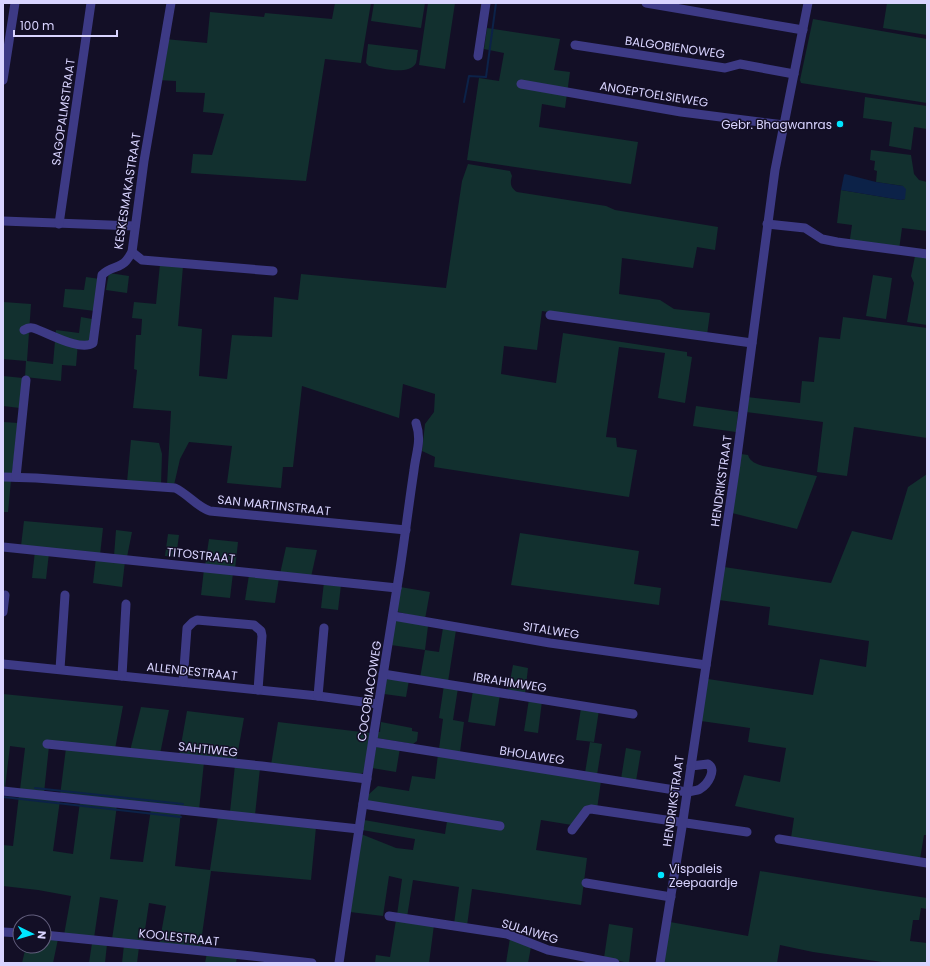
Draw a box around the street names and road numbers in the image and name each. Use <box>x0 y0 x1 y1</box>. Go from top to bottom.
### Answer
street label: BALGOBIENOWEG <box>624 32 726 62</box>
street label: SAGOPALMSTRAAT <box>47 57 79 167</box>
street label: ANOEPTOELSIEWEG <box>599 77 709 111</box>
street label: KESKESMAKASTRAAT <box>109 131 145 251</box>
street label: HENDRIKSTRAAT <box>706 434 736 528</box>
street label: SAN MARTINSTRAAT <box>216 491 332 519</box>
street label: TITOSTRAAT <box>166 543 237 567</box>
street label: SITALWEG <box>522 617 580 643</box>
street label: COCOBIACOWEG <box>353 639 385 743</box>
street label: ALLENDESTRAAT <box>146 658 239 684</box>
street label: IBRAHIMWEG <box>472 668 548 696</box>
street label: SAHTIWEG <box>177 737 239 761</box>
street label: BHOLAWEG <box>498 741 566 769</box>
street label: HENDRIKSTRAAT <box>658 754 688 848</box>
street label: SULAIWEG <box>500 914 560 948</box>
street label: KOOLESTRAAT <box>138 924 221 950</box>

